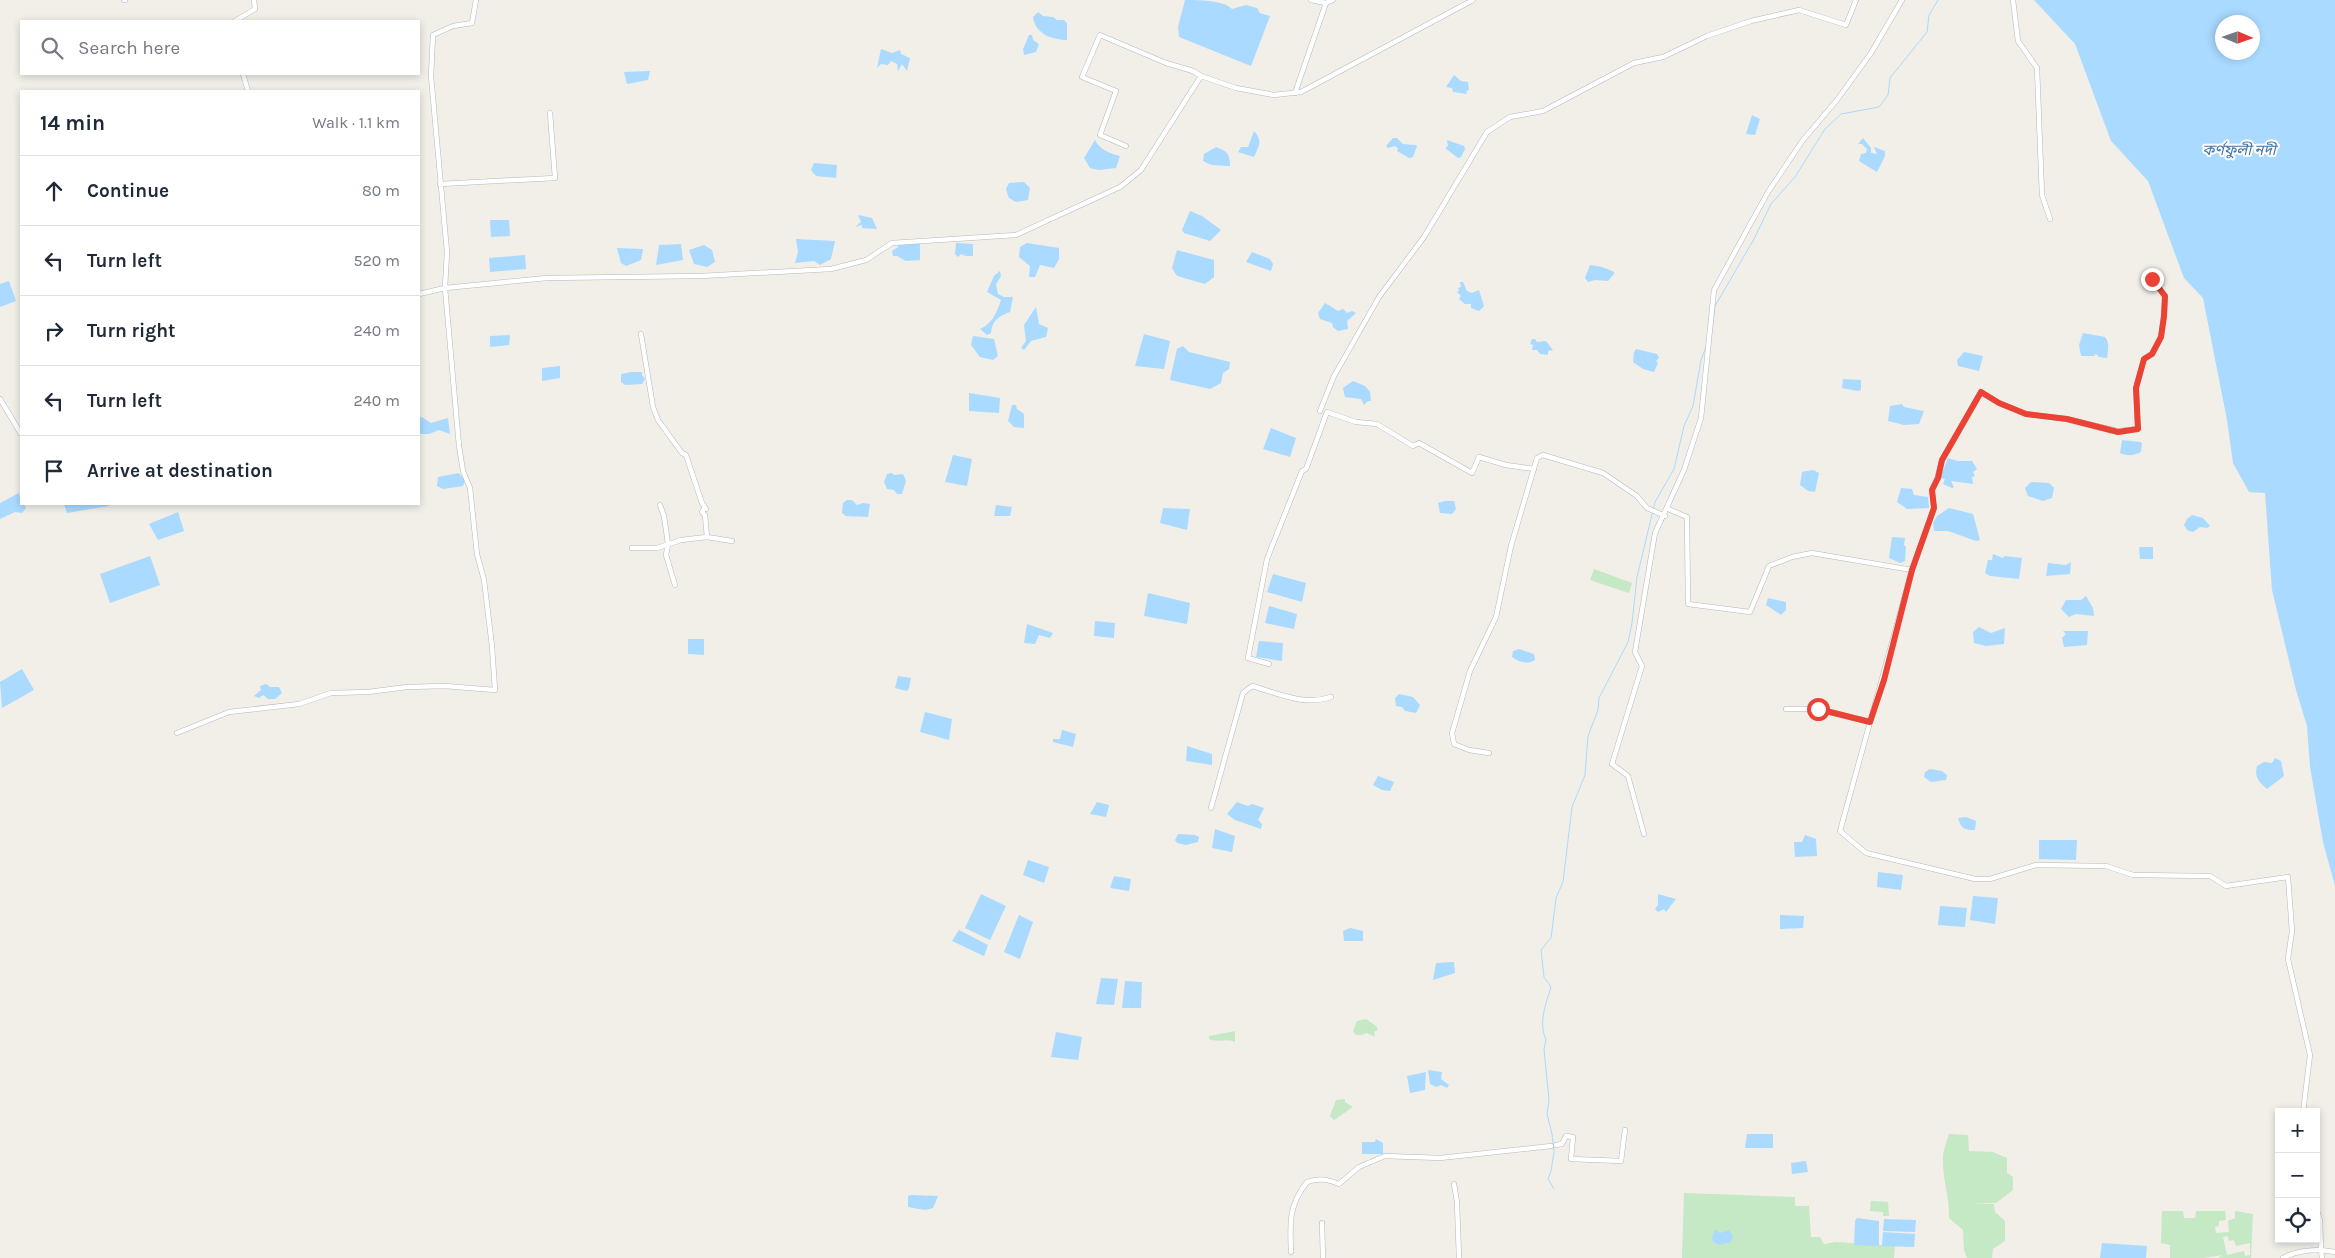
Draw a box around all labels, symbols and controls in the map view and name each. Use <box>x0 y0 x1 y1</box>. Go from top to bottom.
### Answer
north arrow <box>2215 15 2260 60</box>
search box <box>20 20 420 75</box>
icon: search <box>38 34 66 62</box>
text: Search here <box>78 37 180 59</box>
text: 14 min <box>40 111 105 135</box>
text: Walk · 1.1 km <box>312 113 400 132</box>
water label: কর্ণফুলী নদী <box>2202 141 2279 159</box>
icon: ahead <box>40 177 68 205</box>
text: Continue <box>87 180 169 202</box>
text: 80 m <box>362 181 400 200</box>
icon: left <box>40 247 68 275</box>
text: Turn left <box>87 250 162 272</box>
text: 520 m <box>353 251 400 270</box>
route end <box>2141 268 2164 291</box>
icon: right <box>40 317 68 345</box>
text: Turn right <box>87 320 176 342</box>
text: 240 m <box>354 321 400 340</box>
icon: left <box>40 387 68 415</box>
text: Turn left <box>87 390 162 412</box>
text: 240 m <box>354 391 400 410</box>
icon: arrive <box>40 457 68 485</box>
text: Arrive at destination <box>87 460 273 482</box>
route start <box>1807 698 1830 721</box>
map controls <box>2275 1108 2320 1243</box>
button: + <box>2275 1108 2320 1153</box>
button: − <box>2275 1153 2320 1198</box>
button: locate <box>2275 1198 2320 1243</box>

